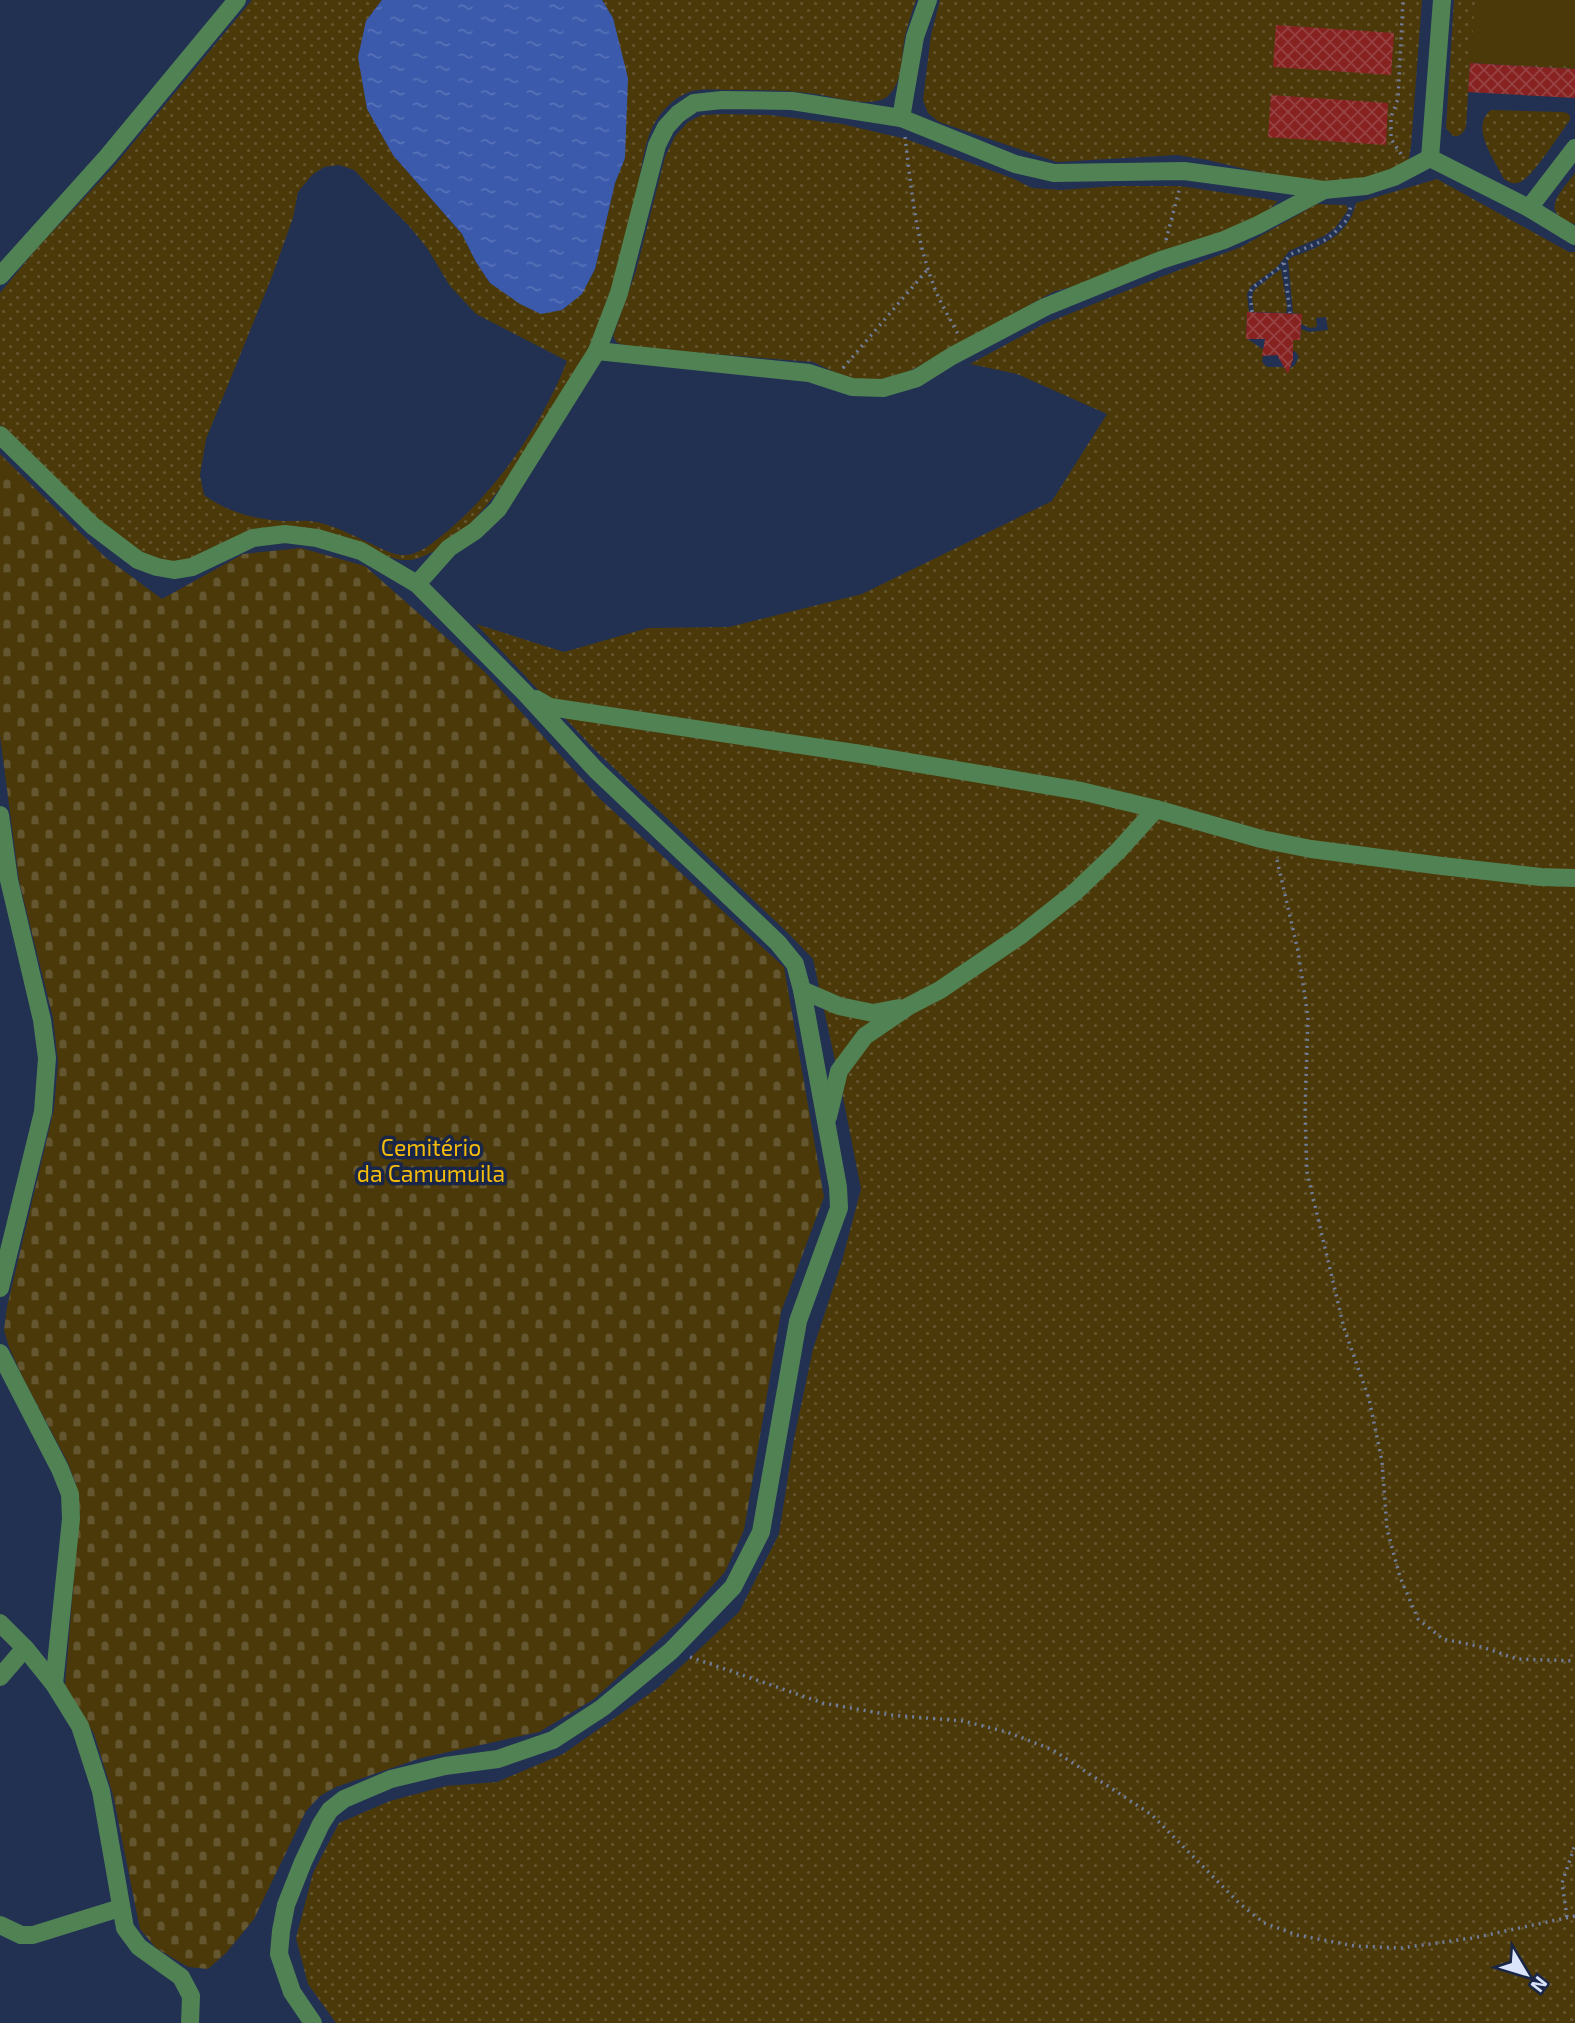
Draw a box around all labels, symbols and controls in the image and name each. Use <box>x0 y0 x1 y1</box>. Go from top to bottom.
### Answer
park label: Cemitério da Camumuila <box>357 1133 505 1187</box>
north arrow <box>1491 1939 1561 2009</box>
text: N <box>1527 1972 1553 1997</box>

